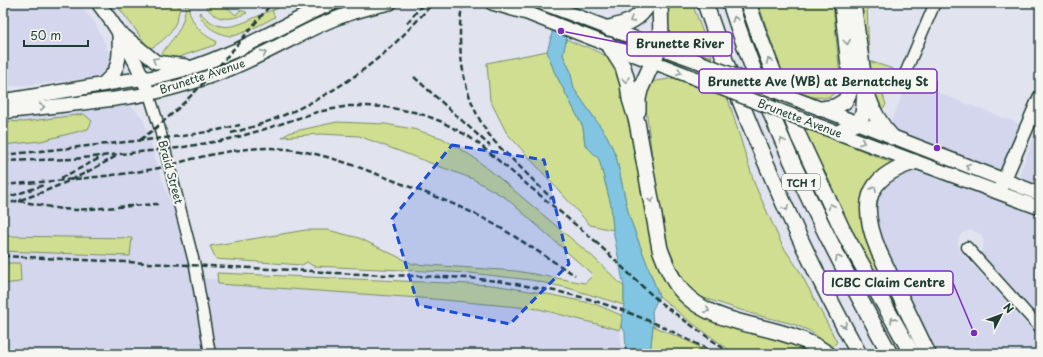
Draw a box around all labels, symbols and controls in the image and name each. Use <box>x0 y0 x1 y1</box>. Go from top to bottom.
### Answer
one-way arrow <box>629 15 636 22</box>
one-way arrow <box>731 16 740 23</box>
scale bar <box>24 22 88 48</box>
text: 50 m <box>30 26 61 44</box>
callout: Brunette River <box>627 32 732 56</box>
text: Brunette River <box>636 34 725 52</box>
one-way arrow <box>842 39 851 45</box>
one-way arrow <box>260 50 268 58</box>
street label: Brunette Avenue <box>157 54 247 98</box>
one-way arrow <box>152 57 159 64</box>
one-way arrow <box>765 57 773 64</box>
one-way arrow <box>676 68 683 76</box>
callout: Brunette Ave (WB) at Bernatchey St <box>699 69 937 93</box>
text: Brunette Ave (WB) at Bernatchey St <box>708 72 929 90</box>
one-way arrow <box>621 76 630 83</box>
street label: Brunette Avenue <box>755 94 845 142</box>
one-way arrow <box>39 103 45 112</box>
one-way arrow <box>779 137 787 144</box>
street label: Braid Street <box>154 138 188 206</box>
one-way arrow <box>859 138 866 146</box>
one-way arrow <box>964 163 971 171</box>
road number: TCH 1 <box>782 174 820 190</box>
one-way arrow <box>869 186 876 193</box>
one-way arrow <box>646 197 655 203</box>
one-way arrow <box>828 202 836 210</box>
one-way arrow <box>781 204 789 212</box>
one-way arrow <box>835 255 843 262</box>
callout: ICBC Claim Centre <box>823 271 953 295</box>
text: ICBC Claim Centre <box>831 273 946 291</box>
north arrow <box>981 295 1021 335</box>
text: N <box>1000 299 1018 317</box>
one-way arrow <box>703 306 710 313</box>
one-way arrow <box>890 317 897 324</box>
one-way arrow <box>839 321 846 328</box>

